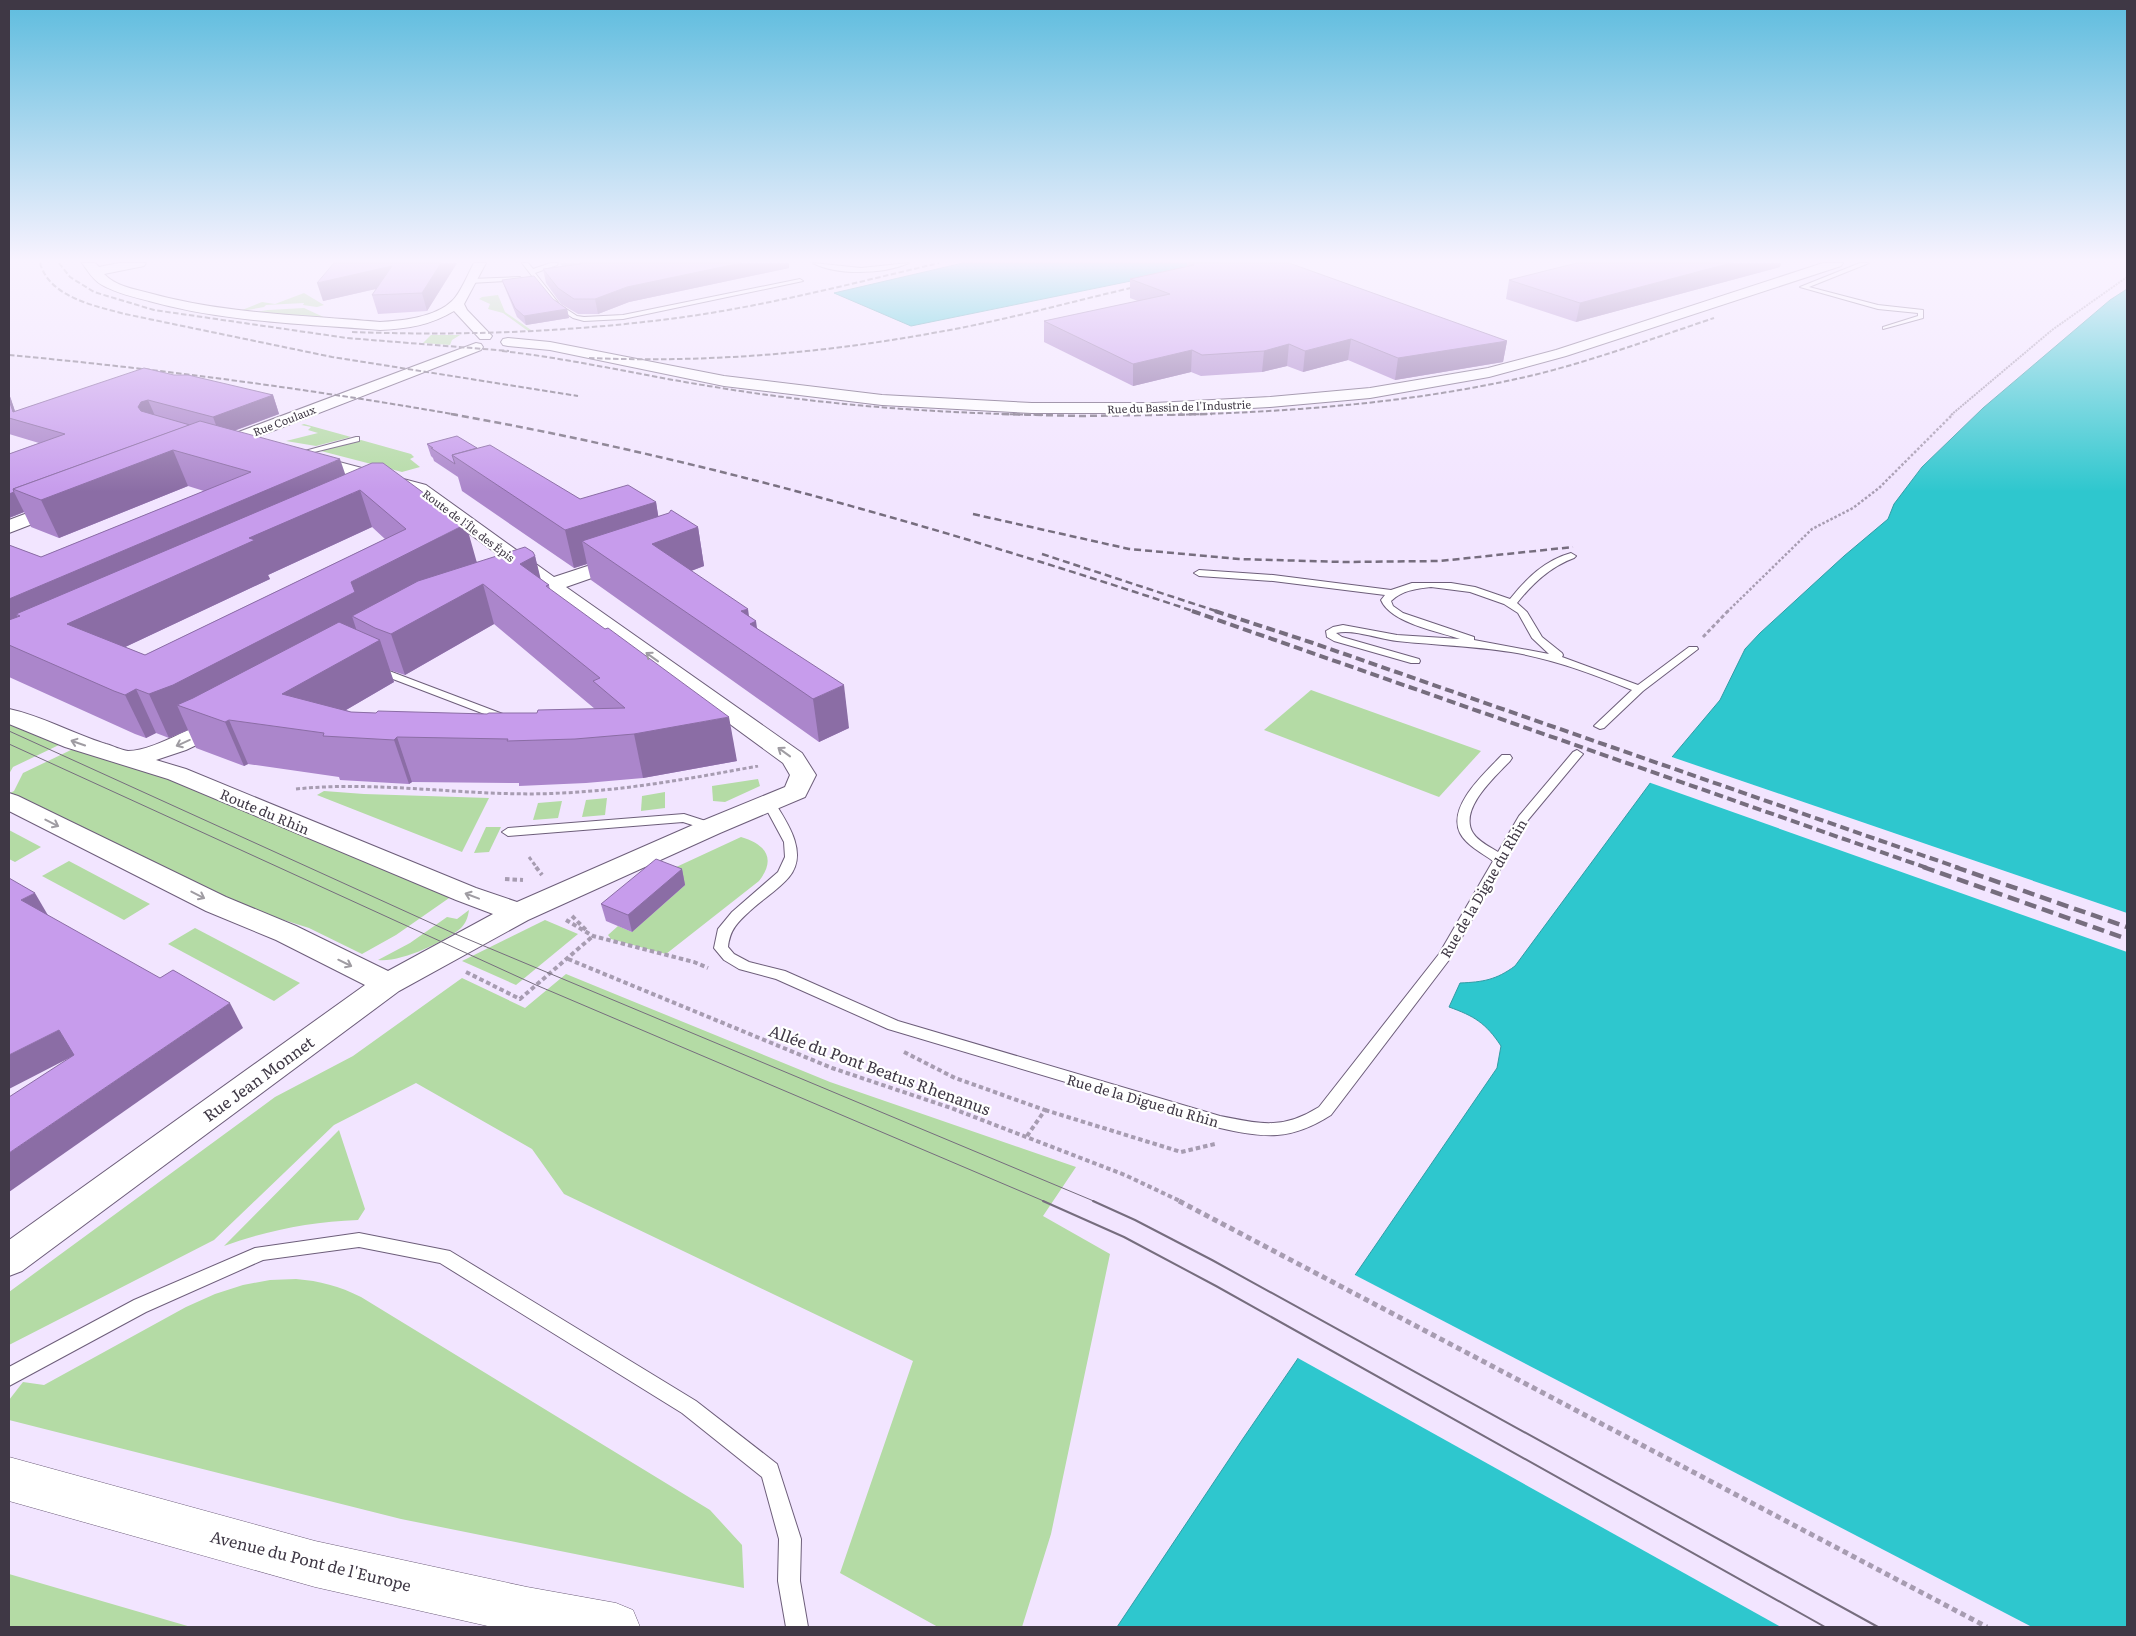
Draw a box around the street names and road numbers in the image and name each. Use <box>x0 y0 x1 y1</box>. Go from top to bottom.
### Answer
street label: Rue du Bassin de l'Industrie <box>1107 395 1252 417</box>
street label: Rue Coulaux <box>250 400 318 439</box>
street label: Route de l'Île des Épis <box>420 485 518 565</box>
street label: Route du Rhin <box>217 783 313 839</box>
street label: Rue de la Digue du Rhin <box>1435 815 1531 961</box>
street label: Allée du Pont Beatus Rhenanus <box>766 1018 994 1120</box>
street label: Rue Jean Monnet <box>198 1029 319 1126</box>
street label: Rue de la Digue du Rhin <box>1065 1069 1221 1131</box>
street label: Avenue du Pont de l'Europe <box>208 1523 414 1597</box>

